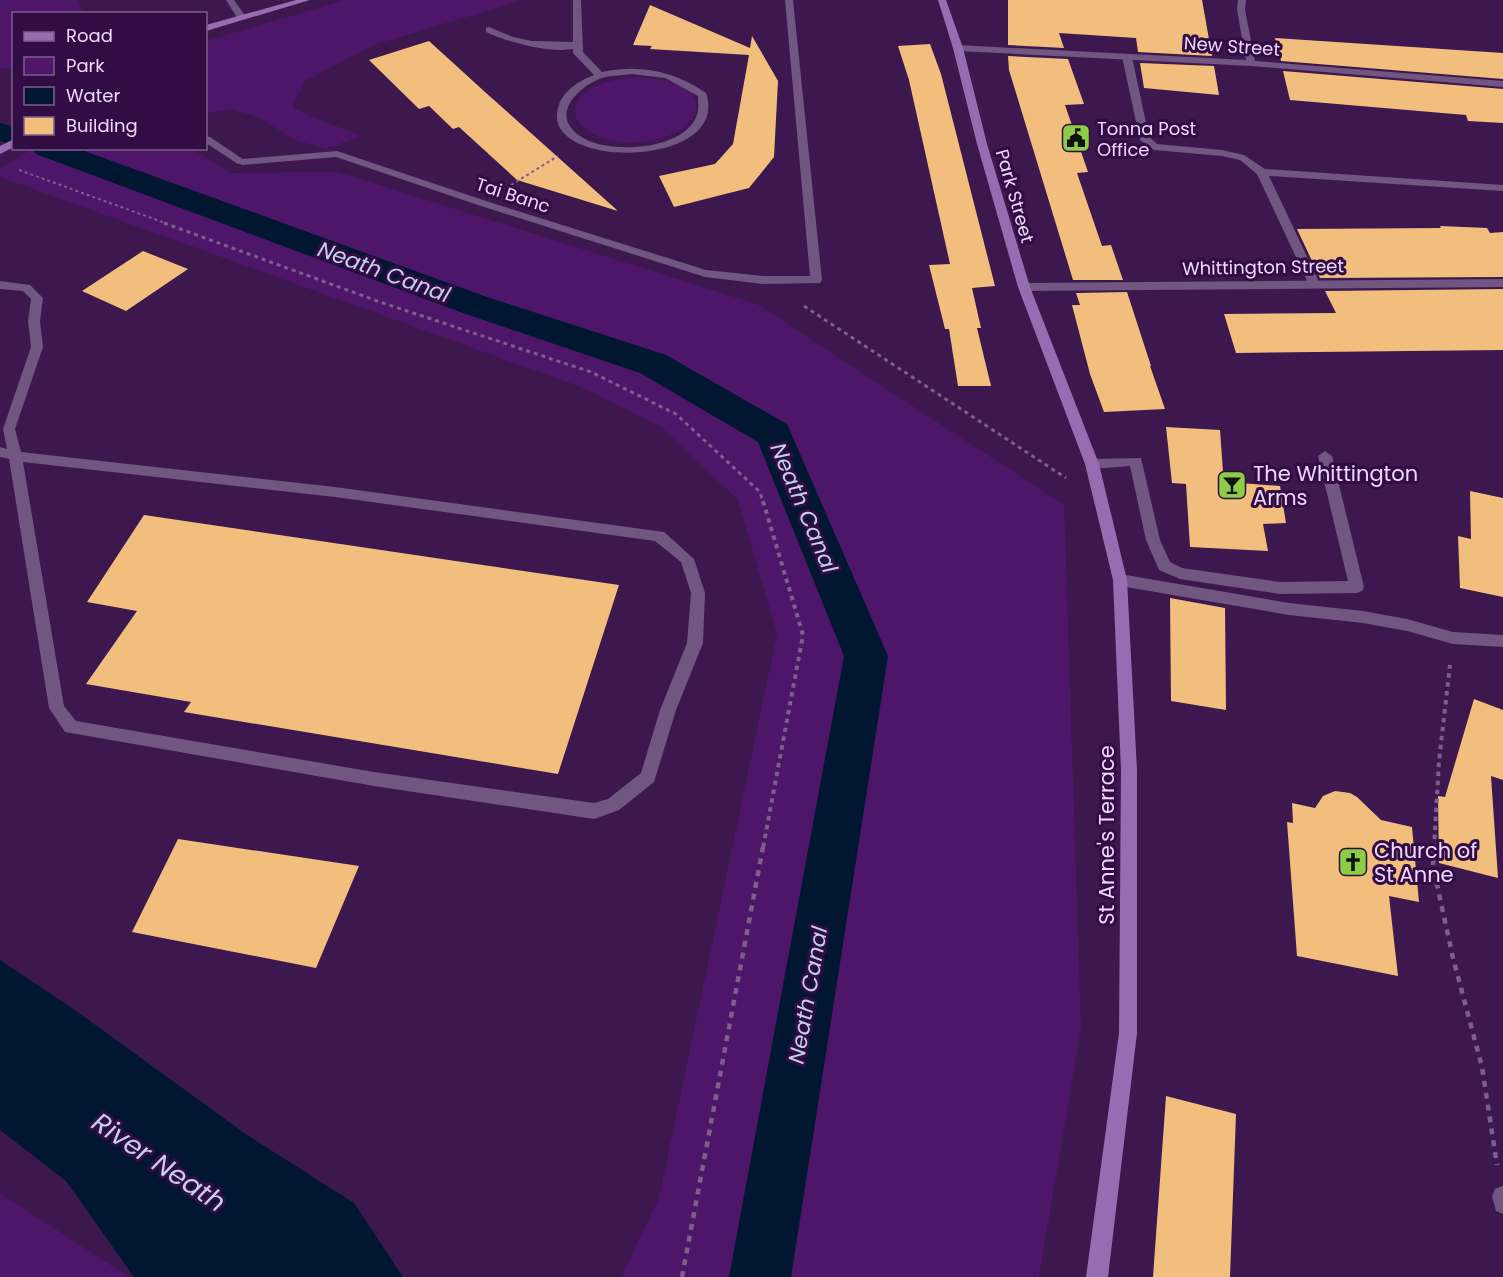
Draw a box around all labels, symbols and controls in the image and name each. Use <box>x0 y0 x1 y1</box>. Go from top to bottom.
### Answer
legend <box>12 12 207 150</box>
text: Road <box>66 23 113 48</box>
street label: New Street <box>1183 30 1281 62</box>
text: Park <box>66 53 105 78</box>
text: Water <box>66 83 120 108</box>
text: Building <box>66 113 138 138</box>
place label: Tonna Post Office <box>1097 116 1196 162</box>
public building icon: Tonna Post Office <box>1060 122 1092 154</box>
street label: Park Street <box>990 146 1040 246</box>
street label: Tai Banc <box>473 171 553 219</box>
water label: Neath Canal <box>313 234 455 311</box>
street label: Whittington Street <box>1182 253 1344 281</box>
water label: Neath Canal <box>763 438 846 578</box>
place label: The Whittington Arms <box>1253 459 1418 512</box>
bar icon: The Whittington Arms <box>1216 469 1248 501</box>
street label: St Anne's Terrace <box>1092 745 1121 925</box>
place label: Church of St Anne <box>1374 836 1477 889</box>
church icon: Church of St Anne <box>1337 846 1369 878</box>
water label: Neath Canal <box>781 923 835 1066</box>
water label: River Neath <box>85 1104 233 1220</box>

